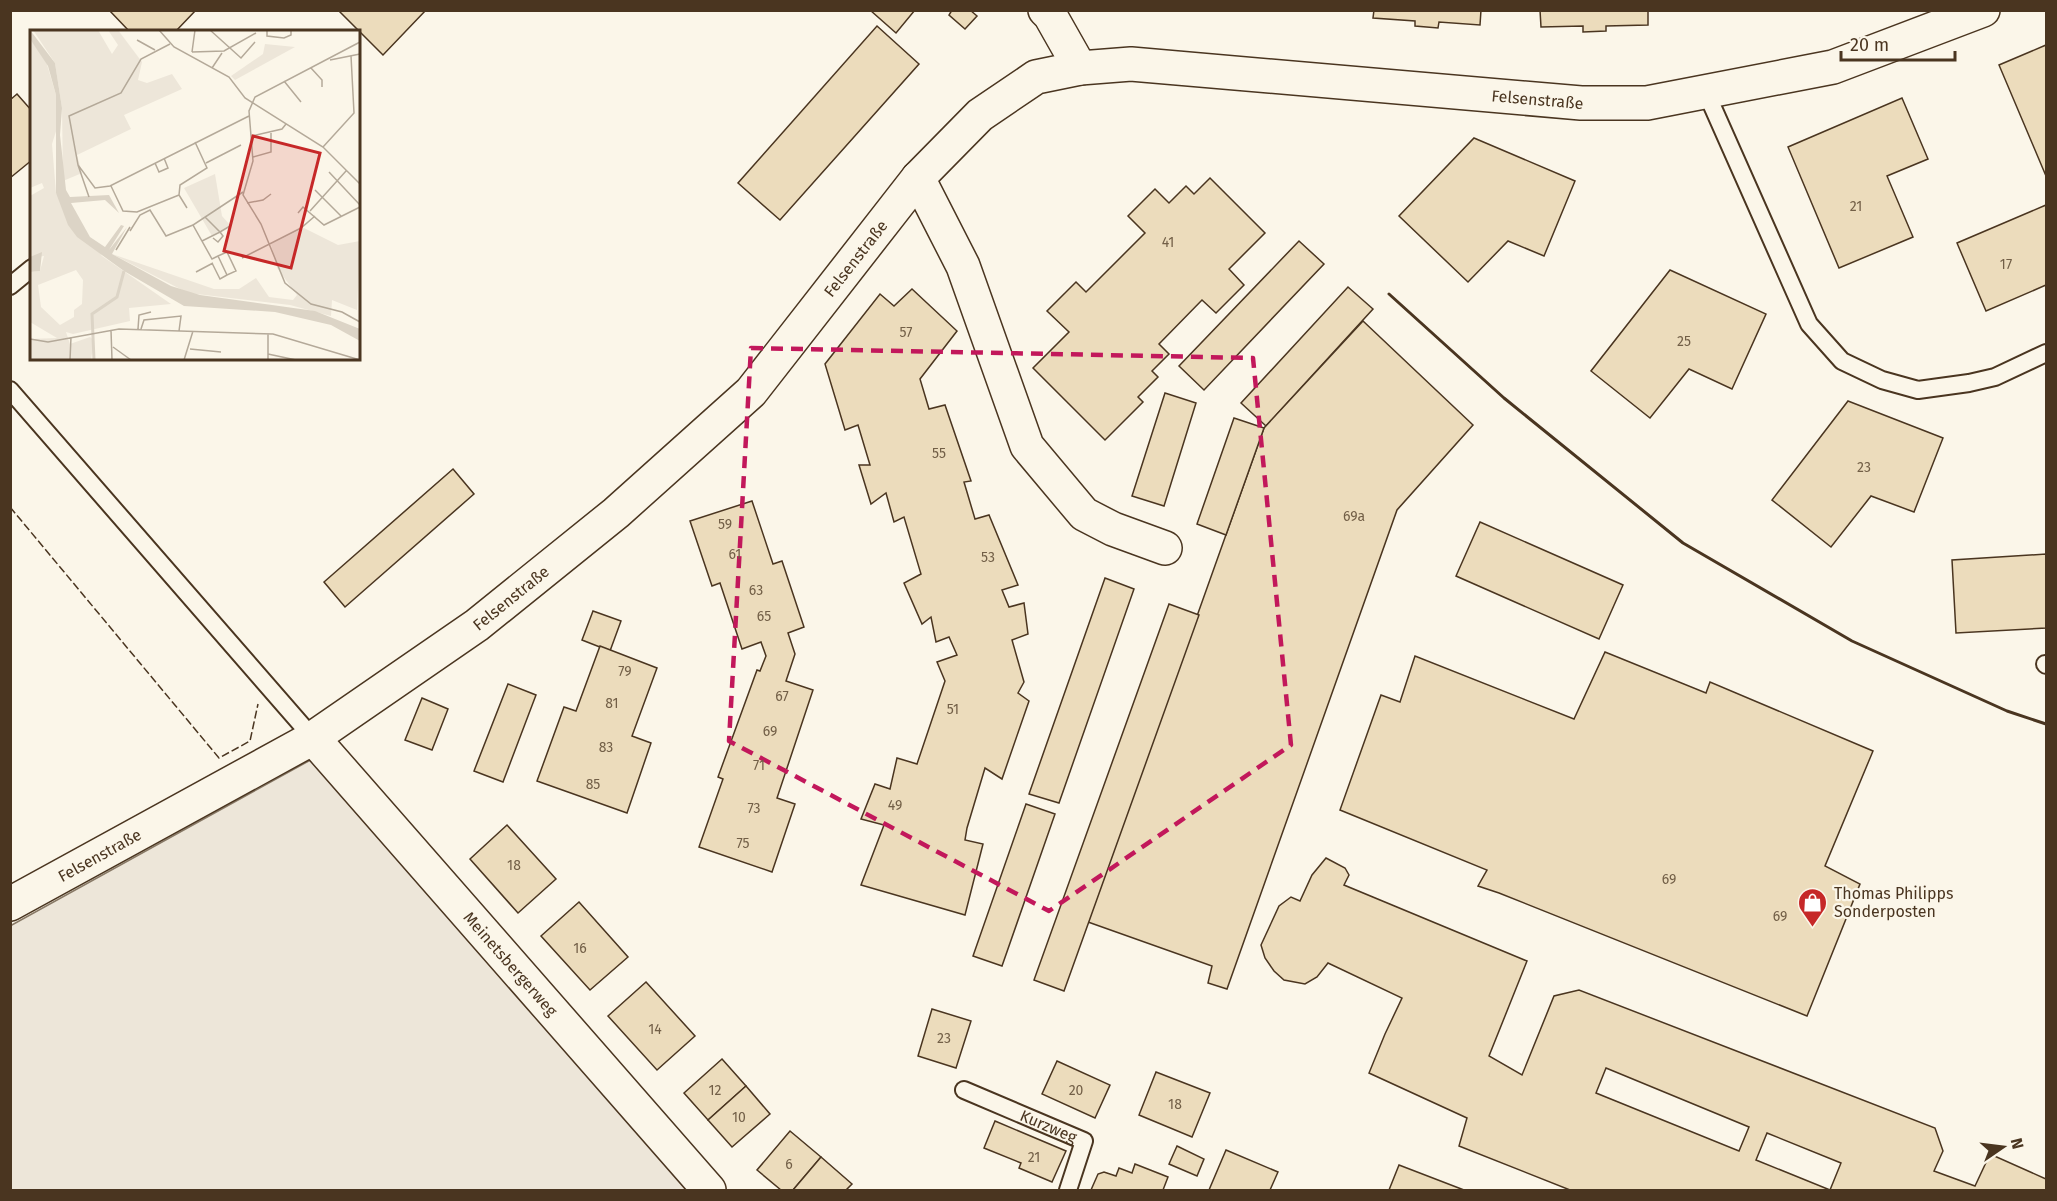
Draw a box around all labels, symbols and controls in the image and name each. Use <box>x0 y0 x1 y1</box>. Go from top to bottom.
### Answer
scale bar <box>1841 24 1955 62</box>
inset map <box>30 30 360 360</box>
text: 20 m <box>1850 34 1889 56</box>
street label: Felsenstraße <box>1491 86 1584 113</box>
house number: 21 <box>1850 198 1862 215</box>
street label: Felsenstraße <box>820 216 892 301</box>
house number: 41 <box>1162 234 1174 251</box>
house number: 17 <box>2000 256 2012 273</box>
house number: 57 <box>900 324 912 341</box>
house number: 25 <box>1677 333 1691 350</box>
house number: 55 <box>932 445 946 462</box>
house number: 23 <box>1857 459 1871 476</box>
house number: 69a <box>1343 508 1365 525</box>
house number: 59 <box>718 516 732 533</box>
house number: 61 <box>729 546 741 563</box>
house number: 53 <box>981 549 995 566</box>
street label: Felsenstraße <box>469 562 553 635</box>
house number: 63 <box>749 582 763 599</box>
house number: 65 <box>757 608 771 625</box>
house number: 79 <box>618 663 632 680</box>
house number: 67 <box>775 688 789 705</box>
house number: 81 <box>605 695 619 712</box>
house number: 51 <box>947 701 959 718</box>
house number: 69 <box>763 723 777 740</box>
house number: 83 <box>599 739 613 756</box>
house number: 71 <box>753 757 765 774</box>
house number: 85 <box>586 776 600 793</box>
house number: 49 <box>888 797 902 814</box>
house number: 73 <box>747 800 761 817</box>
street label: Felsenstraße <box>55 825 145 886</box>
house number: 75 <box>736 835 750 852</box>
house number: 18 <box>507 857 521 874</box>
house number: 69 <box>1662 871 1676 888</box>
place label: Thomas Philipps Sonderposten <box>1834 884 1954 921</box>
shop icon: Thomas Philipps Sonderposten <box>1797 886 1829 928</box>
street label: Meinetsbergerweg <box>459 908 562 1021</box>
house number: 69 <box>1773 908 1787 925</box>
house number: 16 <box>573 940 587 957</box>
house number: 14 <box>648 1021 662 1038</box>
house number: 23 <box>937 1030 951 1047</box>
house number: 12 <box>709 1082 722 1099</box>
house number: 20 <box>1069 1082 1084 1099</box>
house number: 18 <box>1168 1096 1182 1113</box>
street label: Kurzweg <box>1017 1106 1080 1147</box>
house number: 10 <box>732 1109 746 1126</box>
north arrow <box>1973 1117 2033 1177</box>
text: N <box>2007 1136 2028 1151</box>
house number: 21 <box>1028 1149 1040 1166</box>
house number: 6 <box>785 1156 793 1173</box>

